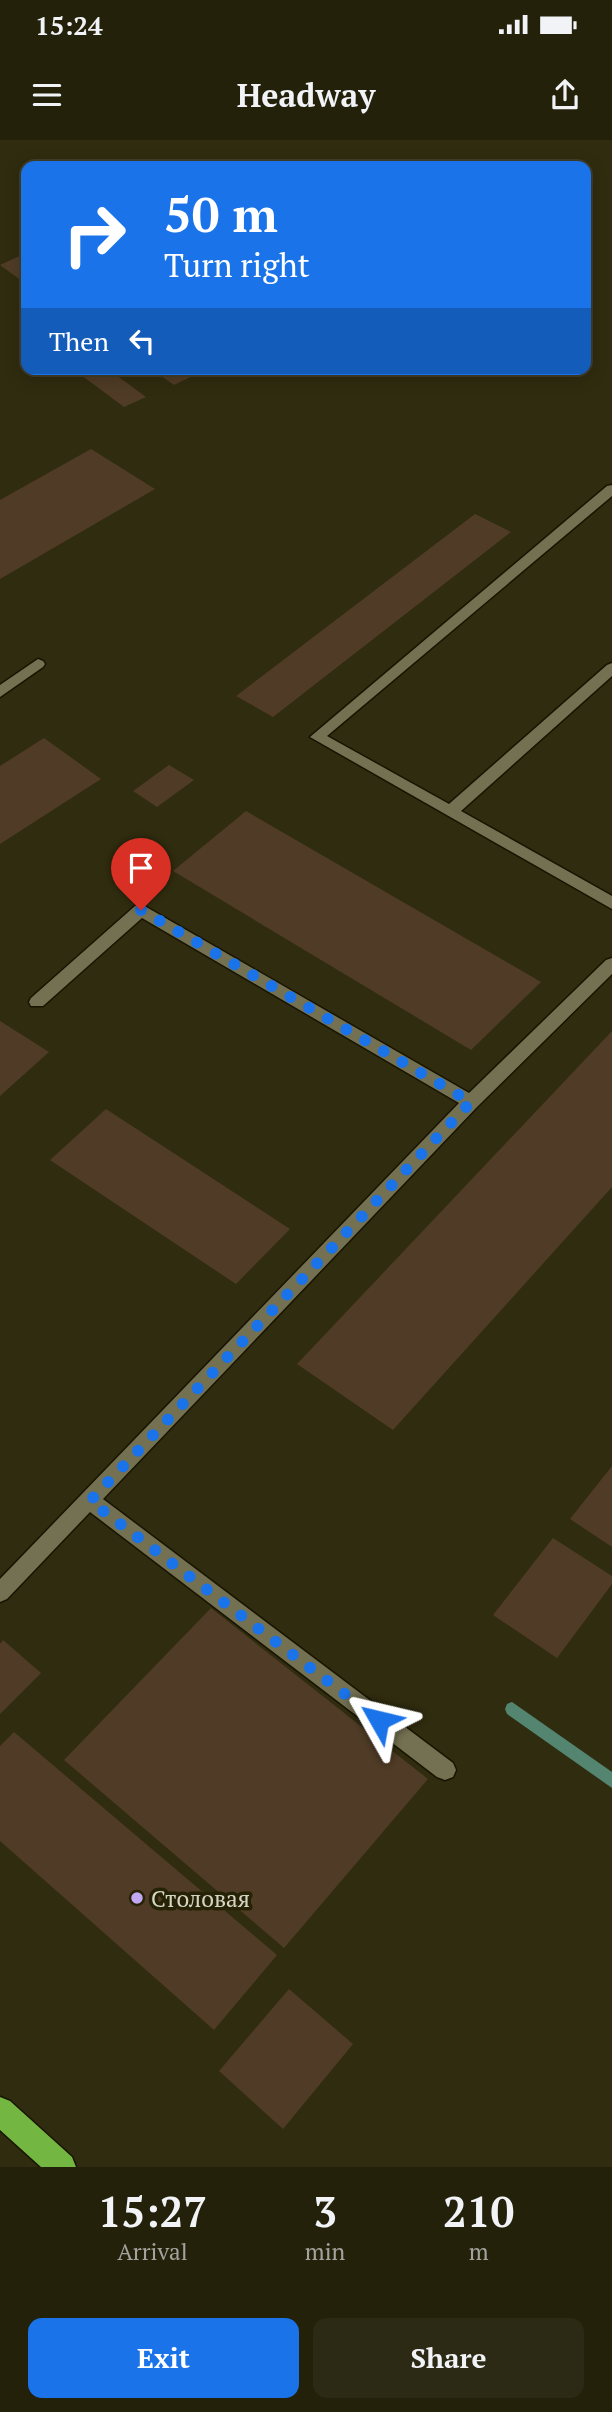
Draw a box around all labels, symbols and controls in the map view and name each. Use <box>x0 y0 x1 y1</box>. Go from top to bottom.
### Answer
text: 15:24 <box>35 8 103 42</box>
text: Headway <box>237 74 375 116</box>
icon: menu <box>28 76 66 114</box>
icon: share <box>546 76 584 114</box>
text: 50 m <box>164 181 278 246</box>
icon: right <box>49 189 140 280</box>
text: Turn right <box>164 244 310 286</box>
icon: left <box>123 322 161 360</box>
text: Then <box>49 324 109 358</box>
pin <box>111 838 171 910</box>
icon: arrive <box>122 849 160 887</box>
position arrow <box>342 1683 416 1757</box>
place label: Столовая <box>151 1883 250 1914</box>
marker: Столовая <box>129 1890 145 1906</box>
text: 15:27 <box>98 2183 207 2239</box>
text: 3 <box>313 2183 337 2239</box>
text: 210 <box>443 2183 514 2239</box>
text: Arrival <box>117 2236 188 2267</box>
text: min <box>305 2236 345 2267</box>
text: m <box>469 2236 489 2267</box>
button: Exit <box>28 2318 299 2398</box>
button: Share <box>313 2318 584 2398</box>

